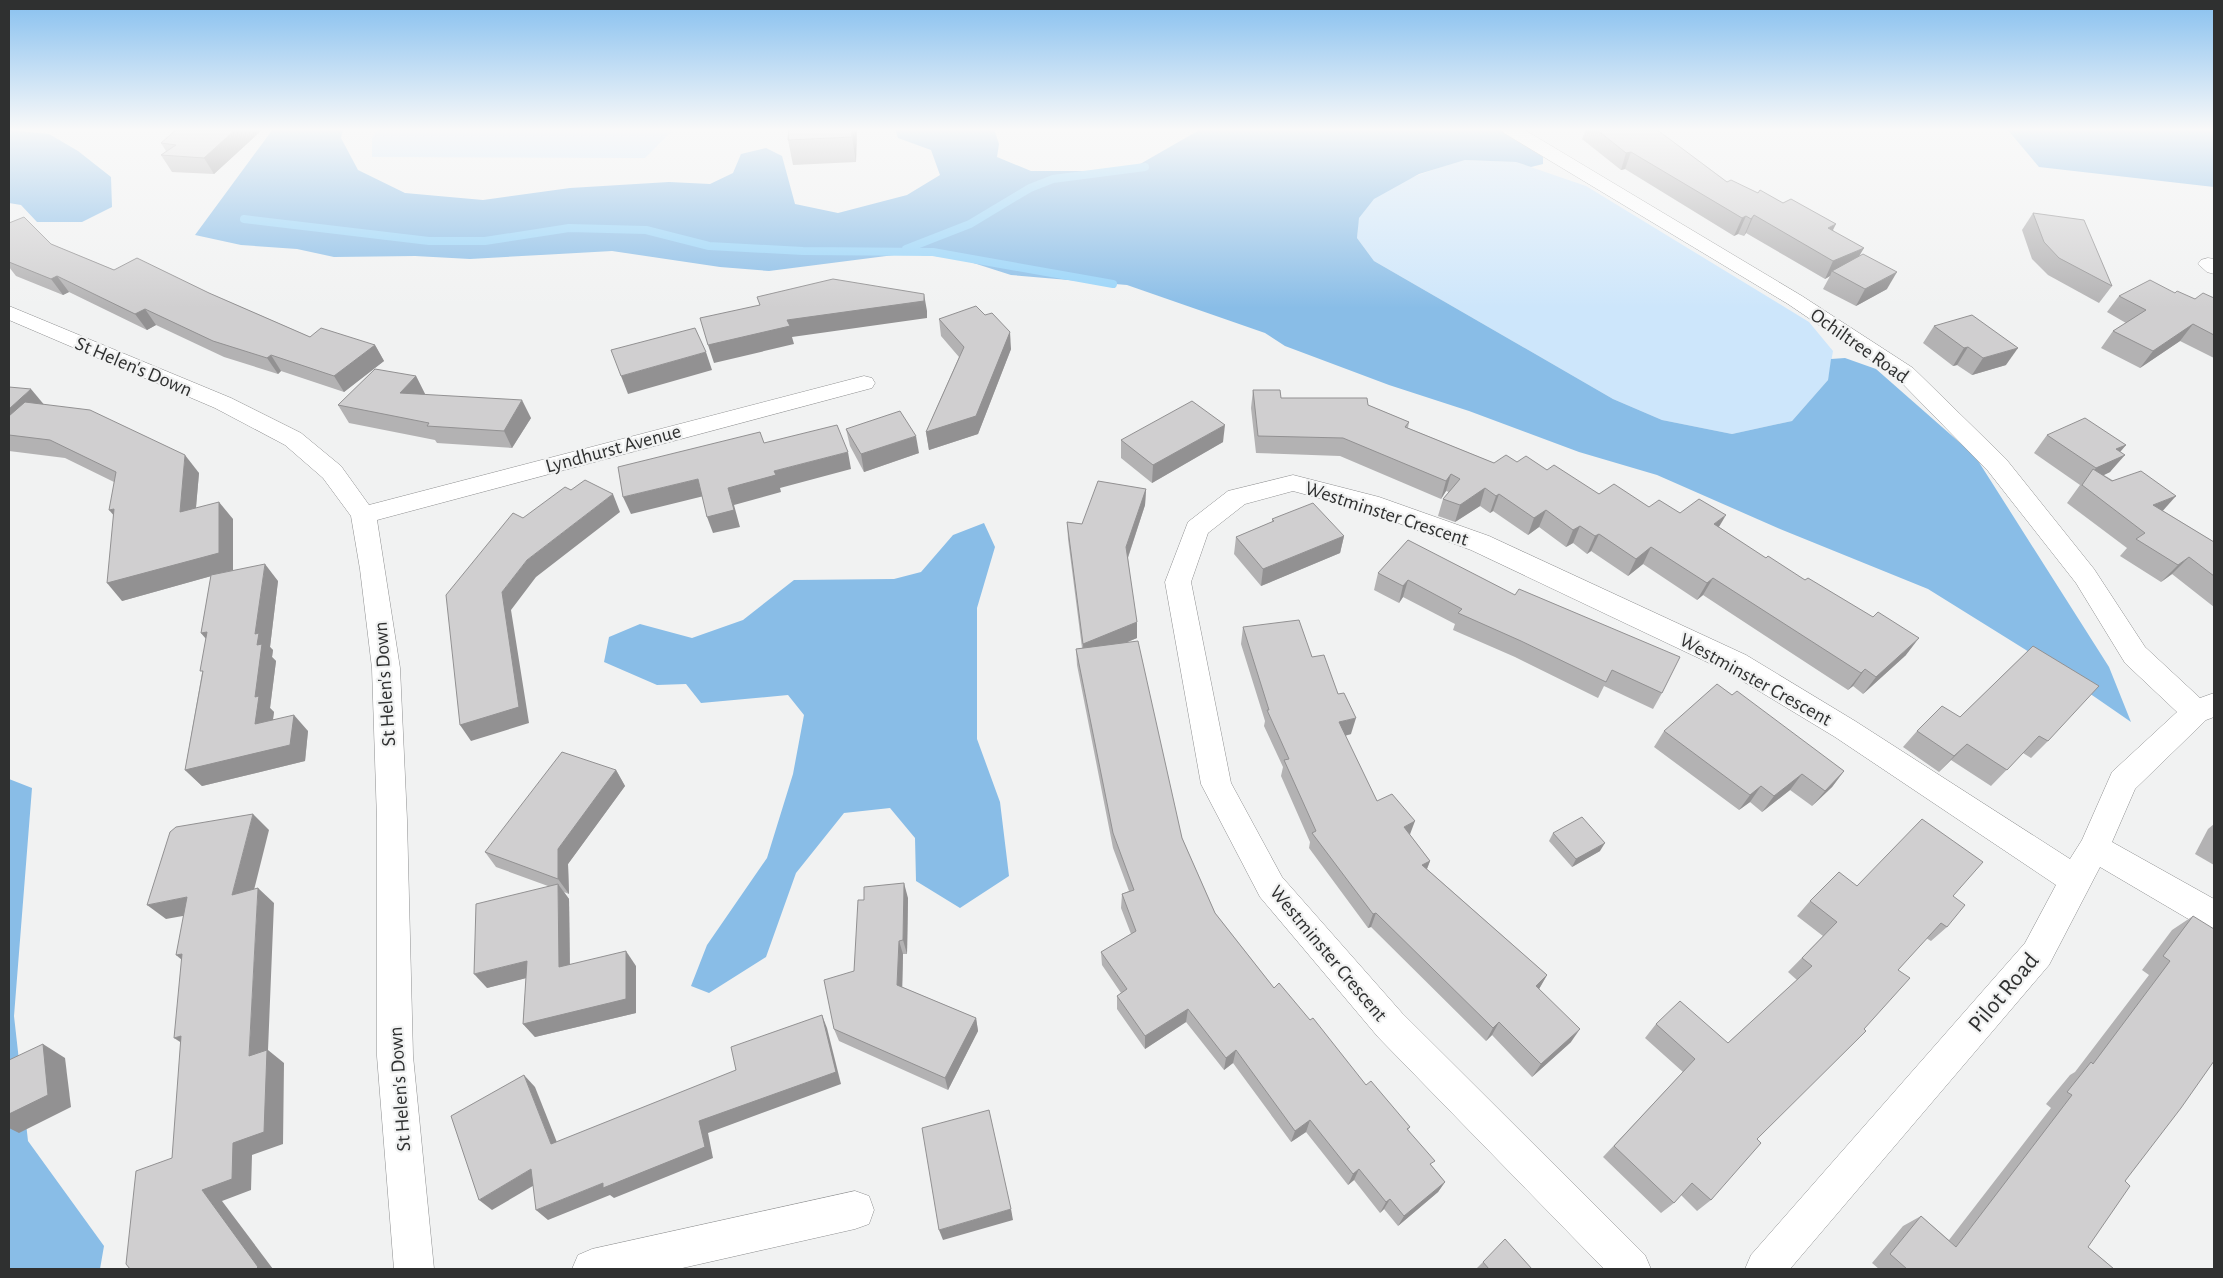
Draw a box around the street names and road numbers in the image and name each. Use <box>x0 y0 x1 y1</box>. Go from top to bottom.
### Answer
street label: Ochiltree Road <box>1807 305 1912 387</box>
street label: St Helen's Down <box>72 333 195 401</box>
street label: Lyndhurst Avenue <box>543 421 683 477</box>
street label: Westminster Crescent <box>1303 478 1471 550</box>
street label: St Helen's Down <box>371 621 399 747</box>
street label: Westminster Crescent <box>1676 630 1835 730</box>
street label: Westminster Crescent <box>1266 882 1391 1026</box>
street label: Pilot Road <box>1964 948 2044 1037</box>
street label: St Helen's Down <box>386 1026 414 1152</box>

